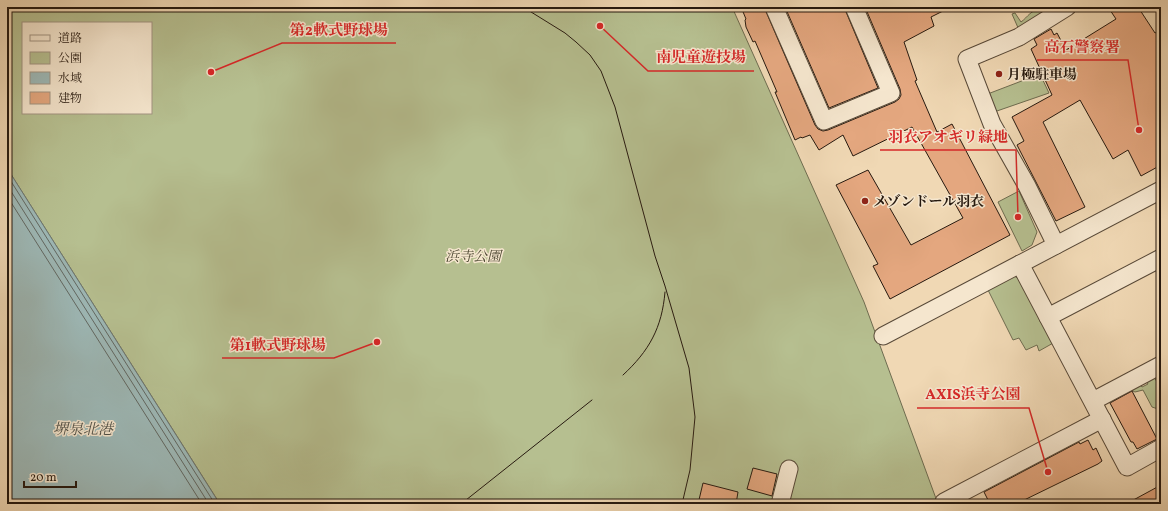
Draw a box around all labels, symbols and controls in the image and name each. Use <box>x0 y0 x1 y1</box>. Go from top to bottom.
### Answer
callout: 第2軟式野球場 <box>282 16 396 43</box>
text: 第2軟式野球場 <box>290 21 388 42</box>
legend <box>22 22 152 114</box>
text: 道路 <box>58 31 82 47</box>
callout: 高石警察署 <box>1037 33 1128 60</box>
text: 高石警察署 <box>1044 38 1120 59</box>
callout: 南児童遊技場 <box>648 44 754 71</box>
text: 南児童遊技場 <box>656 48 746 69</box>
text: 公園 <box>58 51 82 67</box>
place label: 月極駐車場 <box>1007 66 1077 85</box>
marker: 月極駐車場 <box>994 69 1004 79</box>
text: 水域 <box>58 71 82 87</box>
text: 建物 <box>58 91 82 107</box>
callout: 羽衣アオギリ緑地 <box>880 123 1016 150</box>
text: 羽衣アオギリ緑地 <box>888 128 1008 149</box>
place label: メゾンドール羽衣 <box>873 193 984 212</box>
marker: メゾンドール羽衣 <box>860 196 870 206</box>
park label: 浜寺公園 <box>445 248 503 267</box>
callout: 第1軟式野球場 <box>222 331 334 358</box>
text: 第1軟式野球場 <box>230 336 326 357</box>
callout: AXIS浜寺公園 <box>917 381 1029 408</box>
text: AXIS浜寺公園 <box>925 385 1021 406</box>
water label: 堺泉北港 <box>53 420 115 441</box>
scale bar <box>24 463 76 489</box>
text: 20 m <box>30 470 57 486</box>

